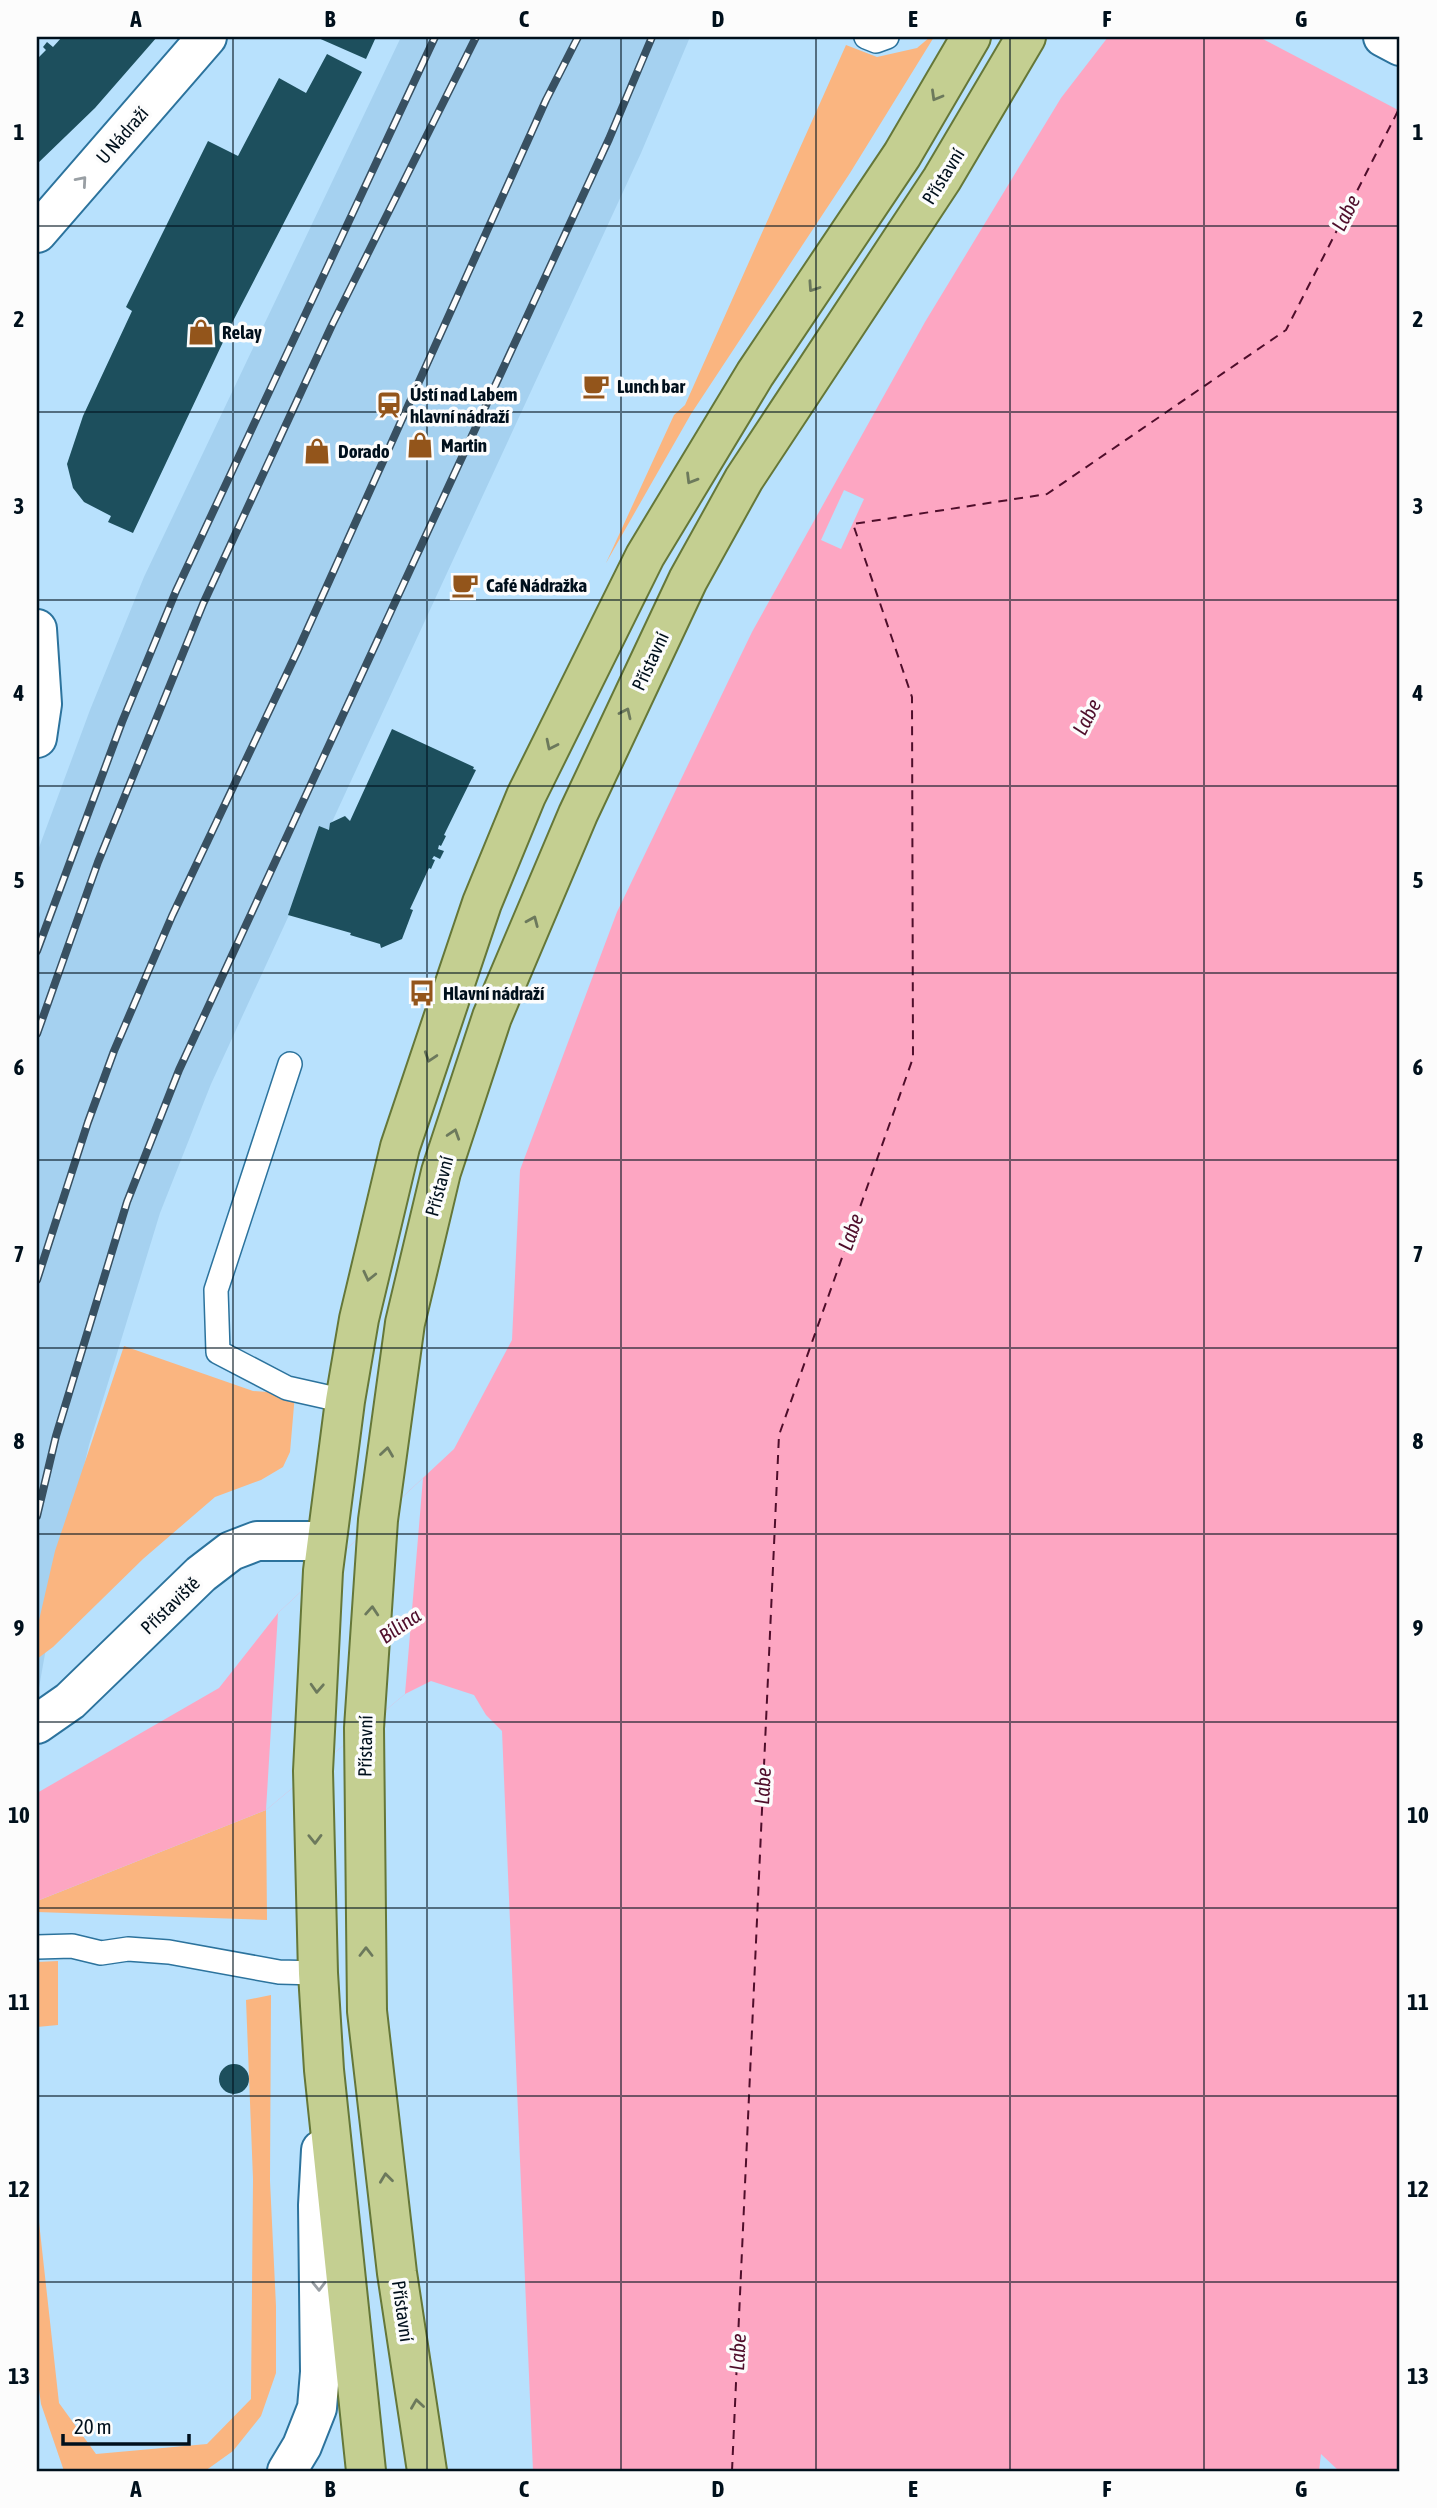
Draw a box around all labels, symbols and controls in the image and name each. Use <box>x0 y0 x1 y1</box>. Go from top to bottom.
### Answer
text: A <box>129 6 142 32</box>
text: B <box>325 6 336 32</box>
text: C <box>519 6 530 32</box>
text: D <box>712 6 725 32</box>
text: E <box>908 6 918 32</box>
text: F <box>1102 6 1112 32</box>
text: G <box>1295 6 1307 32</box>
one-way arrow <box>932 88 945 101</box>
street label: U Nádraží <box>91 102 153 168</box>
text: 1 <box>14 119 25 145</box>
text: 1 <box>1413 119 1424 145</box>
street label: Přístavní <box>917 144 969 208</box>
one-way arrow <box>74 177 86 190</box>
water label: Labe <box>1326 190 1364 235</box>
one-way arrow <box>809 279 821 292</box>
text: 2 <box>14 306 24 332</box>
text: 2 <box>1413 306 1423 332</box>
shop icon: Relay <box>186 317 216 347</box>
place label: Relay <box>222 321 262 343</box>
cafe icon: Lunch bar <box>581 371 611 401</box>
place label: Lunch bar <box>617 375 685 397</box>
place label: Ústí nad Labem hlavní nádraží <box>410 383 518 427</box>
station icon: Ústí nad Labem hlavní nádraží <box>374 390 404 420</box>
shop icon: Martin <box>405 430 435 460</box>
place label: Martin <box>441 434 487 456</box>
shop icon: Dorado <box>302 436 332 466</box>
place label: Dorado <box>338 440 390 462</box>
one-way arrow <box>686 471 699 484</box>
text: 3 <box>14 493 24 519</box>
text: 3 <box>1413 493 1423 519</box>
cafe icon: Café Nádražka <box>450 570 480 600</box>
place label: Café Nádražka <box>486 574 587 596</box>
street label: Přístavní <box>627 628 673 694</box>
text: 4 <box>13 680 25 706</box>
text: 4 <box>1412 680 1424 706</box>
water label: Labe <box>1067 694 1105 739</box>
one-way arrow <box>617 708 631 720</box>
one-way arrow <box>546 738 560 750</box>
text: 5 <box>14 867 25 893</box>
text: 5 <box>1413 867 1424 893</box>
one-way arrow <box>525 916 539 928</box>
bus stop icon: Hlavní nádraží <box>407 978 437 1008</box>
place label: Hlavní nádraží <box>443 982 545 1004</box>
one-way arrow <box>424 1050 438 1063</box>
text: 6 <box>14 1054 25 1080</box>
text: 6 <box>1413 1054 1424 1080</box>
one-way arrow <box>445 1128 460 1140</box>
street label: Přístavní <box>420 1153 458 1219</box>
water label: Labe <box>832 1210 868 1253</box>
text: 7 <box>14 1241 24 1267</box>
text: 7 <box>1413 1241 1423 1267</box>
one-way arrow <box>363 1270 377 1282</box>
text: 8 <box>14 1428 25 1454</box>
text: 8 <box>1413 1428 1424 1454</box>
one-way arrow <box>379 1446 394 1458</box>
street label: Přístaviště <box>136 1572 204 1638</box>
water label: Bílina <box>374 1602 425 1648</box>
one-way arrow <box>364 1605 379 1616</box>
text: 9 <box>14 1615 25 1641</box>
text: 9 <box>1413 1615 1424 1641</box>
one-way arrow <box>310 1683 325 1694</box>
street label: Přístavní <box>353 1715 377 1777</box>
water label: Labe <box>749 1767 775 1805</box>
text: 10 <box>8 1802 30 1828</box>
text: 10 <box>1407 1802 1429 1828</box>
one-way arrow <box>307 1834 322 1845</box>
one-way arrow <box>358 1946 374 1957</box>
text: 11 <box>8 1989 30 2015</box>
text: 11 <box>1407 1989 1429 2015</box>
one-way arrow <box>379 2172 394 2184</box>
text: 12 <box>8 2176 30 2202</box>
text: 12 <box>1407 2176 1429 2202</box>
street label: Přístavní <box>388 2279 418 2343</box>
one-way arrow <box>311 2281 327 2291</box>
water label: Labe <box>724 2333 750 2371</box>
text: 13 <box>8 2363 30 2389</box>
text: 13 <box>1407 2363 1429 2389</box>
one-way arrow <box>410 2398 425 2410</box>
scale bar <box>63 2403 189 2447</box>
text: 20 m <box>74 2414 112 2438</box>
text: A <box>129 2476 142 2502</box>
text: B <box>325 2476 336 2502</box>
text: C <box>519 2476 530 2502</box>
text: D <box>712 2476 725 2502</box>
text: E <box>908 2476 918 2502</box>
text: F <box>1102 2476 1112 2502</box>
text: G <box>1295 2476 1307 2502</box>

